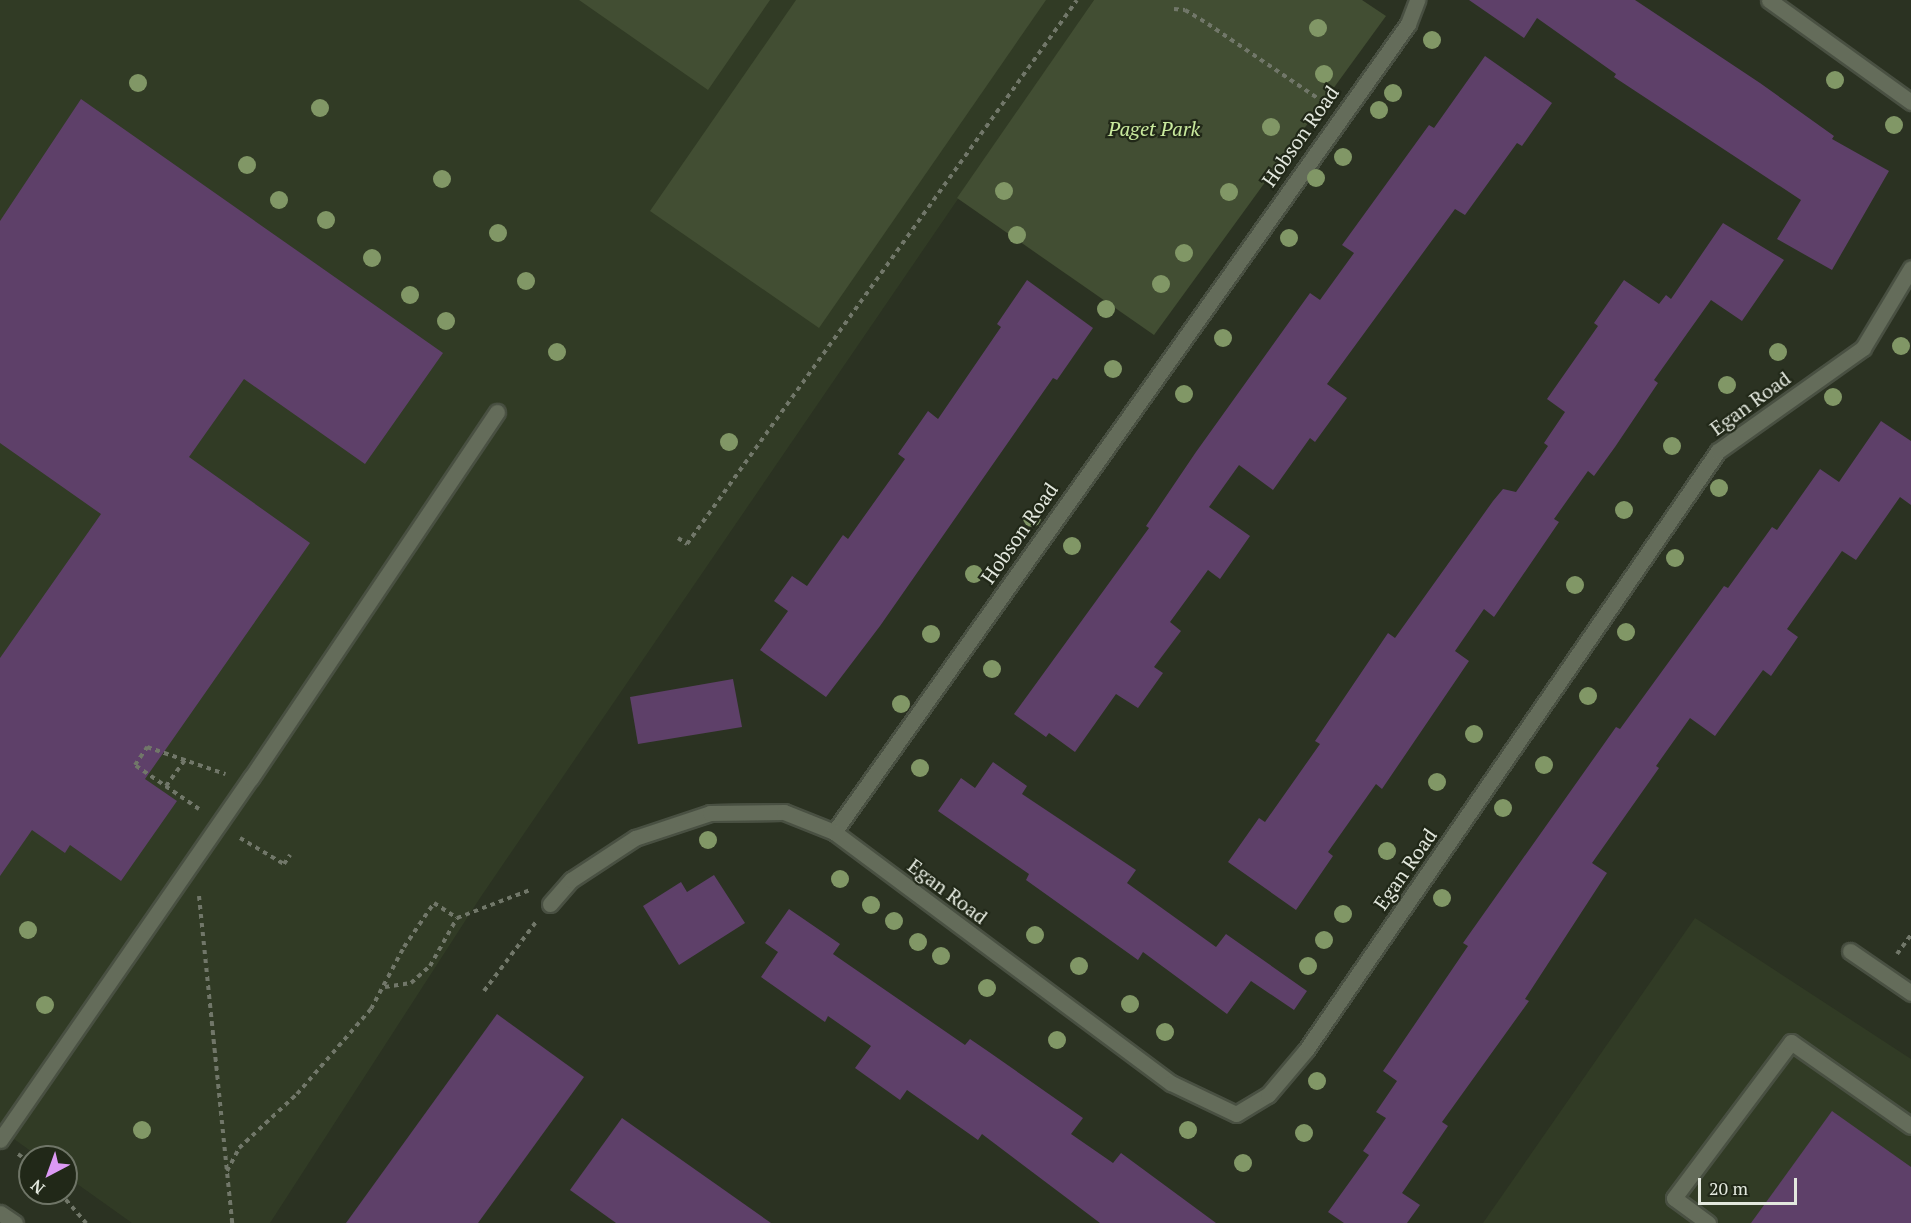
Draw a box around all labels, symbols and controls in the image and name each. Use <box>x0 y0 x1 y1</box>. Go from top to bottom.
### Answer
street label: Hobson Road <box>1256 81 1344 191</box>
park label: Paget Park <box>1108 116 1200 140</box>
street label: Egan Road <box>1705 366 1795 440</box>
street label: Hobson Road <box>975 478 1063 588</box>
street label: Egan Road <box>1368 824 1442 914</box>
street label: Egan Road <box>903 853 993 929</box>
north arrow <box>18 1145 78 1205</box>
scale bar <box>1701 1166 1800 1204</box>
text: N <box>26 1175 49 1199</box>
text: 20 m <box>1709 1176 1748 1200</box>

